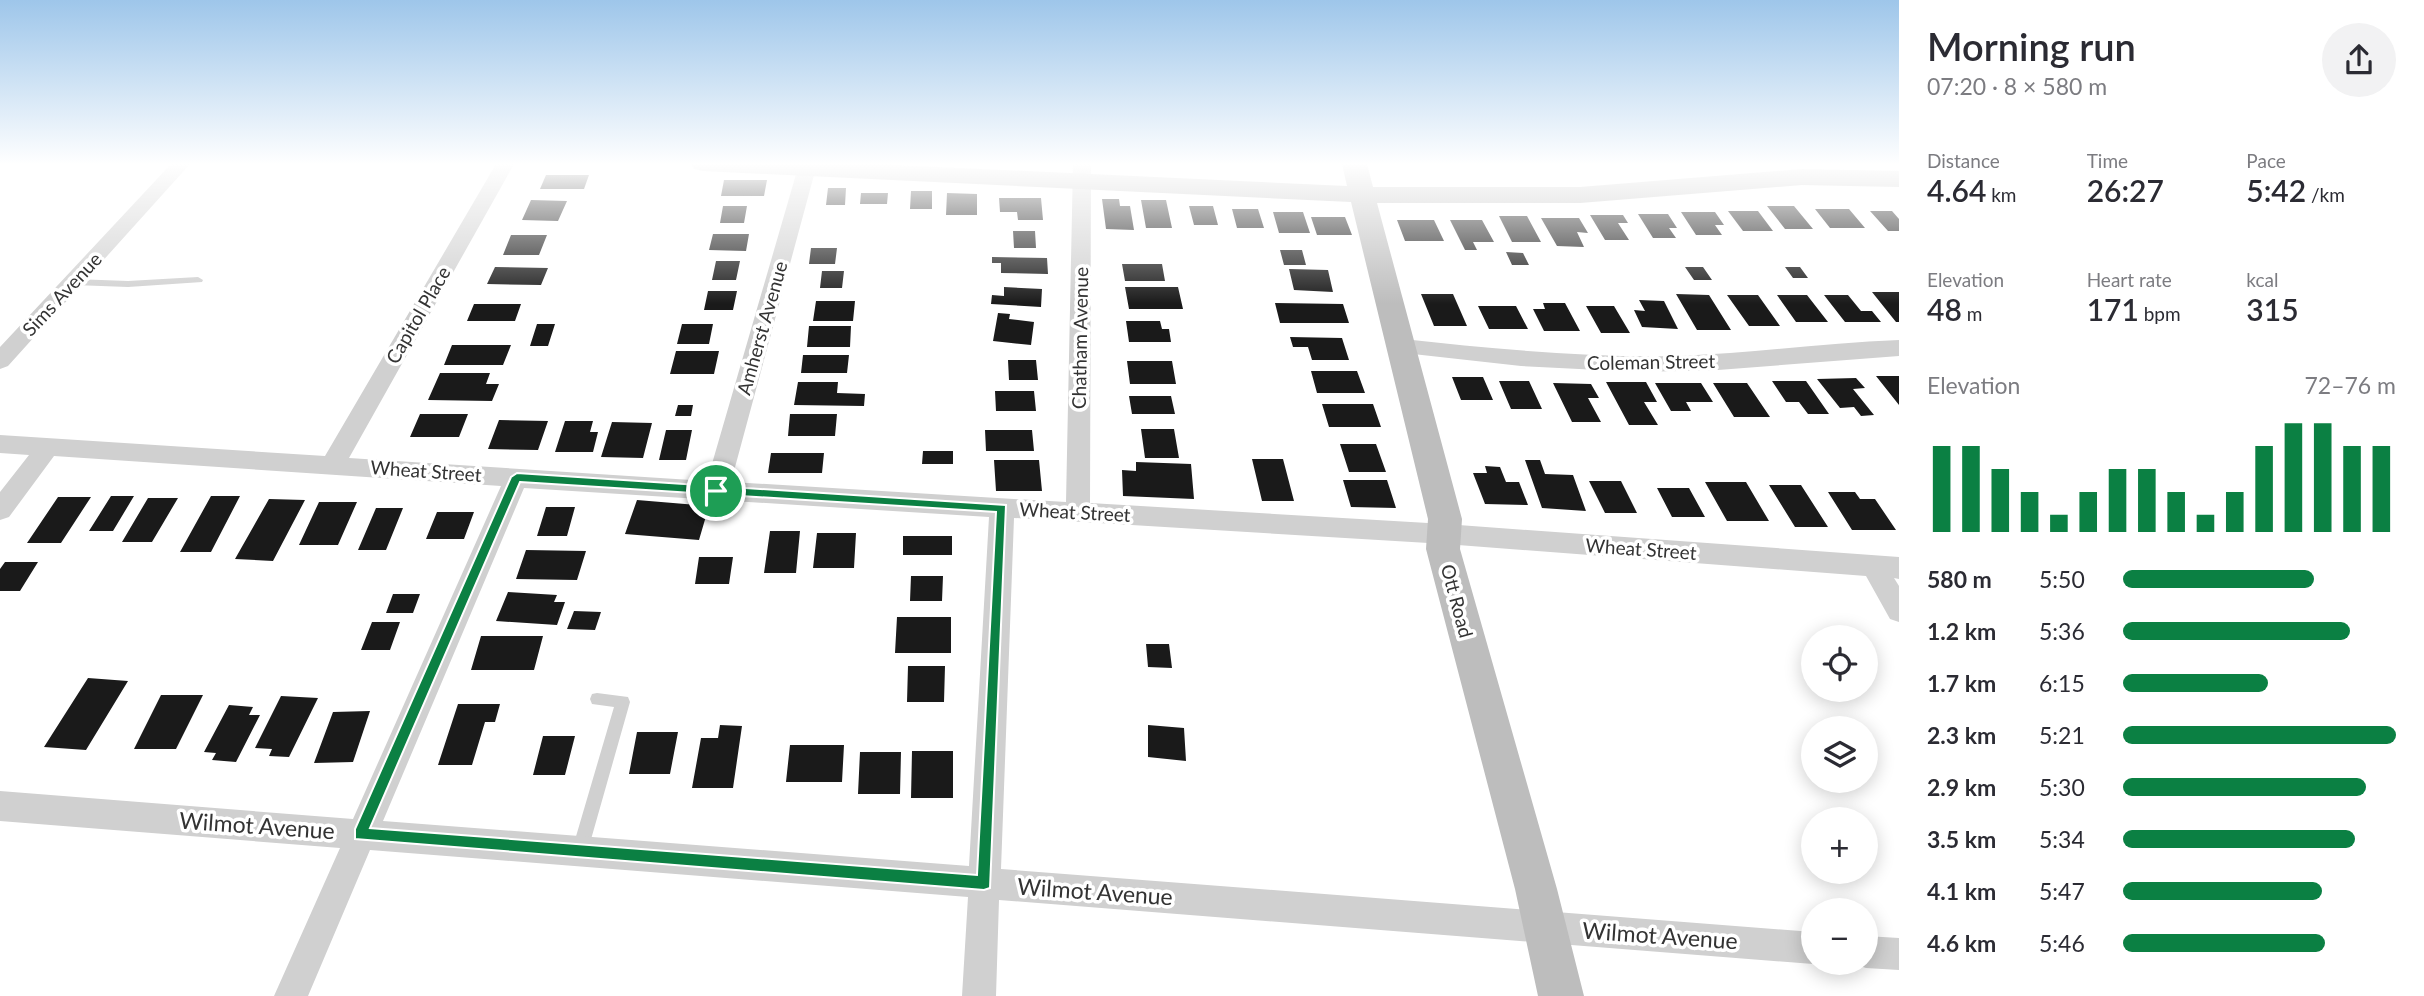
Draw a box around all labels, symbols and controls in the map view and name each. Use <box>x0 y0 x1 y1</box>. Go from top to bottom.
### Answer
text: Morning run <box>1927 23 2136 69</box>
button: share <box>2322 23 2396 97</box>
text: 07:20 · 8 × 580 m <box>1927 72 2107 100</box>
text: Distance <box>1927 149 2000 172</box>
text: Time <box>2087 149 2128 172</box>
text: Pace <box>2246 149 2286 172</box>
text: 4.64 <box>1927 172 1986 208</box>
text: 26:27 <box>2087 172 2164 208</box>
text: 5:42 <box>2246 172 2306 208</box>
text: km <box>1986 183 2016 206</box>
text: /km <box>2306 183 2345 206</box>
street label: Sims Avenue <box>17 247 106 340</box>
street label: Amherst Avenue <box>731 258 792 397</box>
street label: Capitol Place <box>380 262 455 367</box>
street label: Chatham Avenue <box>1067 267 1092 409</box>
text: Elevation <box>1927 268 2004 291</box>
text: Heart rate <box>2087 268 2172 291</box>
text: kcal <box>2246 268 2278 291</box>
text: 48 <box>1927 291 1962 327</box>
text: 171 <box>2087 291 2139 327</box>
text: 315 <box>2246 291 2299 327</box>
text: m <box>1962 302 1982 325</box>
text: bpm <box>2139 302 2181 325</box>
street label: Coleman Street <box>1587 349 1716 374</box>
text: Elevation <box>1927 371 2020 399</box>
text: 72–76 m <box>2304 371 2396 399</box>
street label: Wheat Street <box>370 455 483 486</box>
pin <box>686 461 746 521</box>
icon: arrive <box>697 472 735 510</box>
street label: Wheat Street <box>1019 497 1131 526</box>
street label: Wheat Street <box>1585 533 1698 564</box>
street label: Ott Road <box>1437 562 1478 640</box>
text: 580 m <box>1927 565 1992 593</box>
text: 5:50 <box>2039 565 2085 593</box>
text: 1.2 km <box>1927 617 1996 645</box>
text: 5:36 <box>2039 617 2085 645</box>
map controls <box>1801 625 1878 975</box>
button: locate <box>1801 625 1878 702</box>
text: 1.7 km <box>1927 669 1996 697</box>
text: 6:15 <box>2039 669 2085 697</box>
button: layers <box>1801 716 1878 793</box>
text: 2.3 km <box>1927 721 1996 749</box>
text: 5:21 <box>2039 721 2085 749</box>
text: 2.9 km <box>1927 773 1996 801</box>
text: 5:30 <box>2039 773 2085 801</box>
street label: Wilmot Avenue <box>178 806 336 844</box>
button: + <box>1801 807 1878 884</box>
text: 3.5 km <box>1927 825 1996 853</box>
text: 5:34 <box>2039 825 2085 853</box>
street label: Wilmot Avenue <box>1016 872 1174 910</box>
text: 4.1 km <box>1927 877 1996 905</box>
text: 5:47 <box>2039 877 2085 905</box>
button: − <box>1801 898 1878 975</box>
street label: Wilmot Avenue <box>1581 916 1739 954</box>
text: 4.6 km <box>1927 929 1996 957</box>
text: 5:46 <box>2039 929 2085 957</box>

